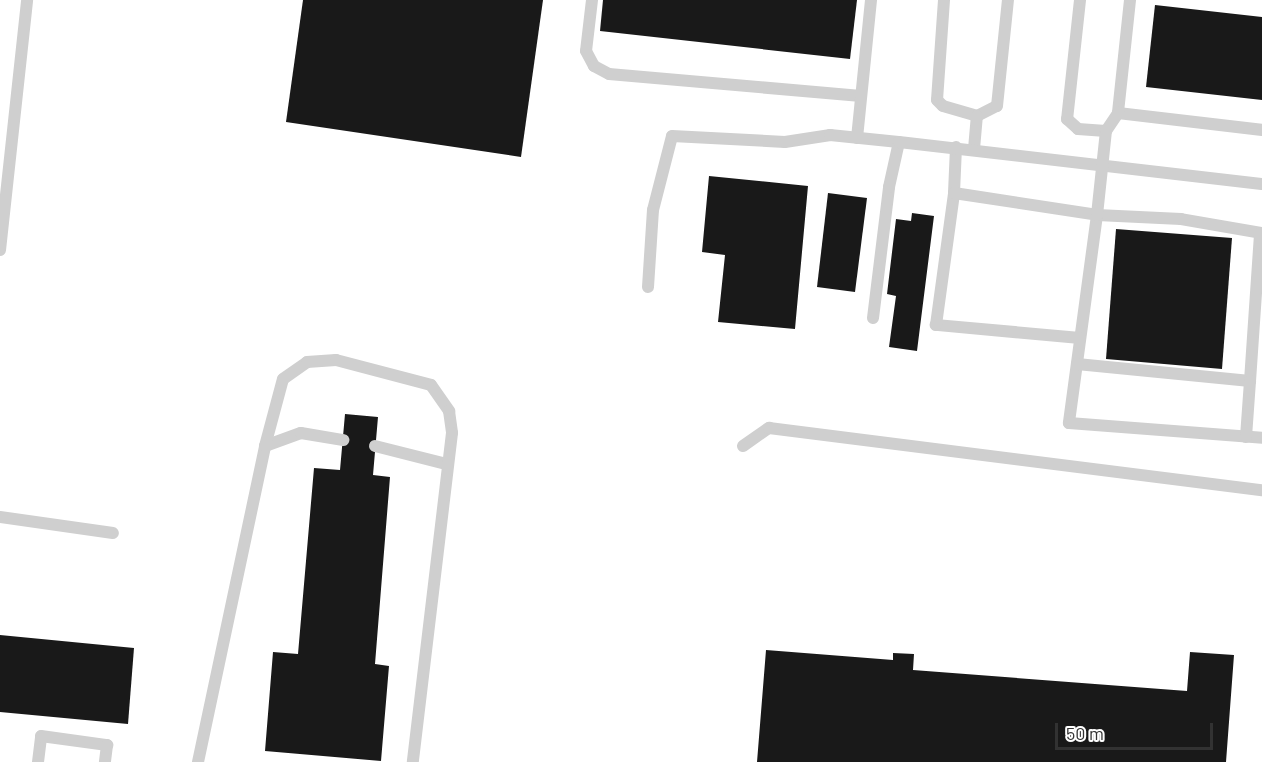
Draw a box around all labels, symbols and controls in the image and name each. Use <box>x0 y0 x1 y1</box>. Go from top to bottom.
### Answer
scale bar <box>1058 711 1216 749</box>
text: 50 m <box>1066 722 1104 744</box>

